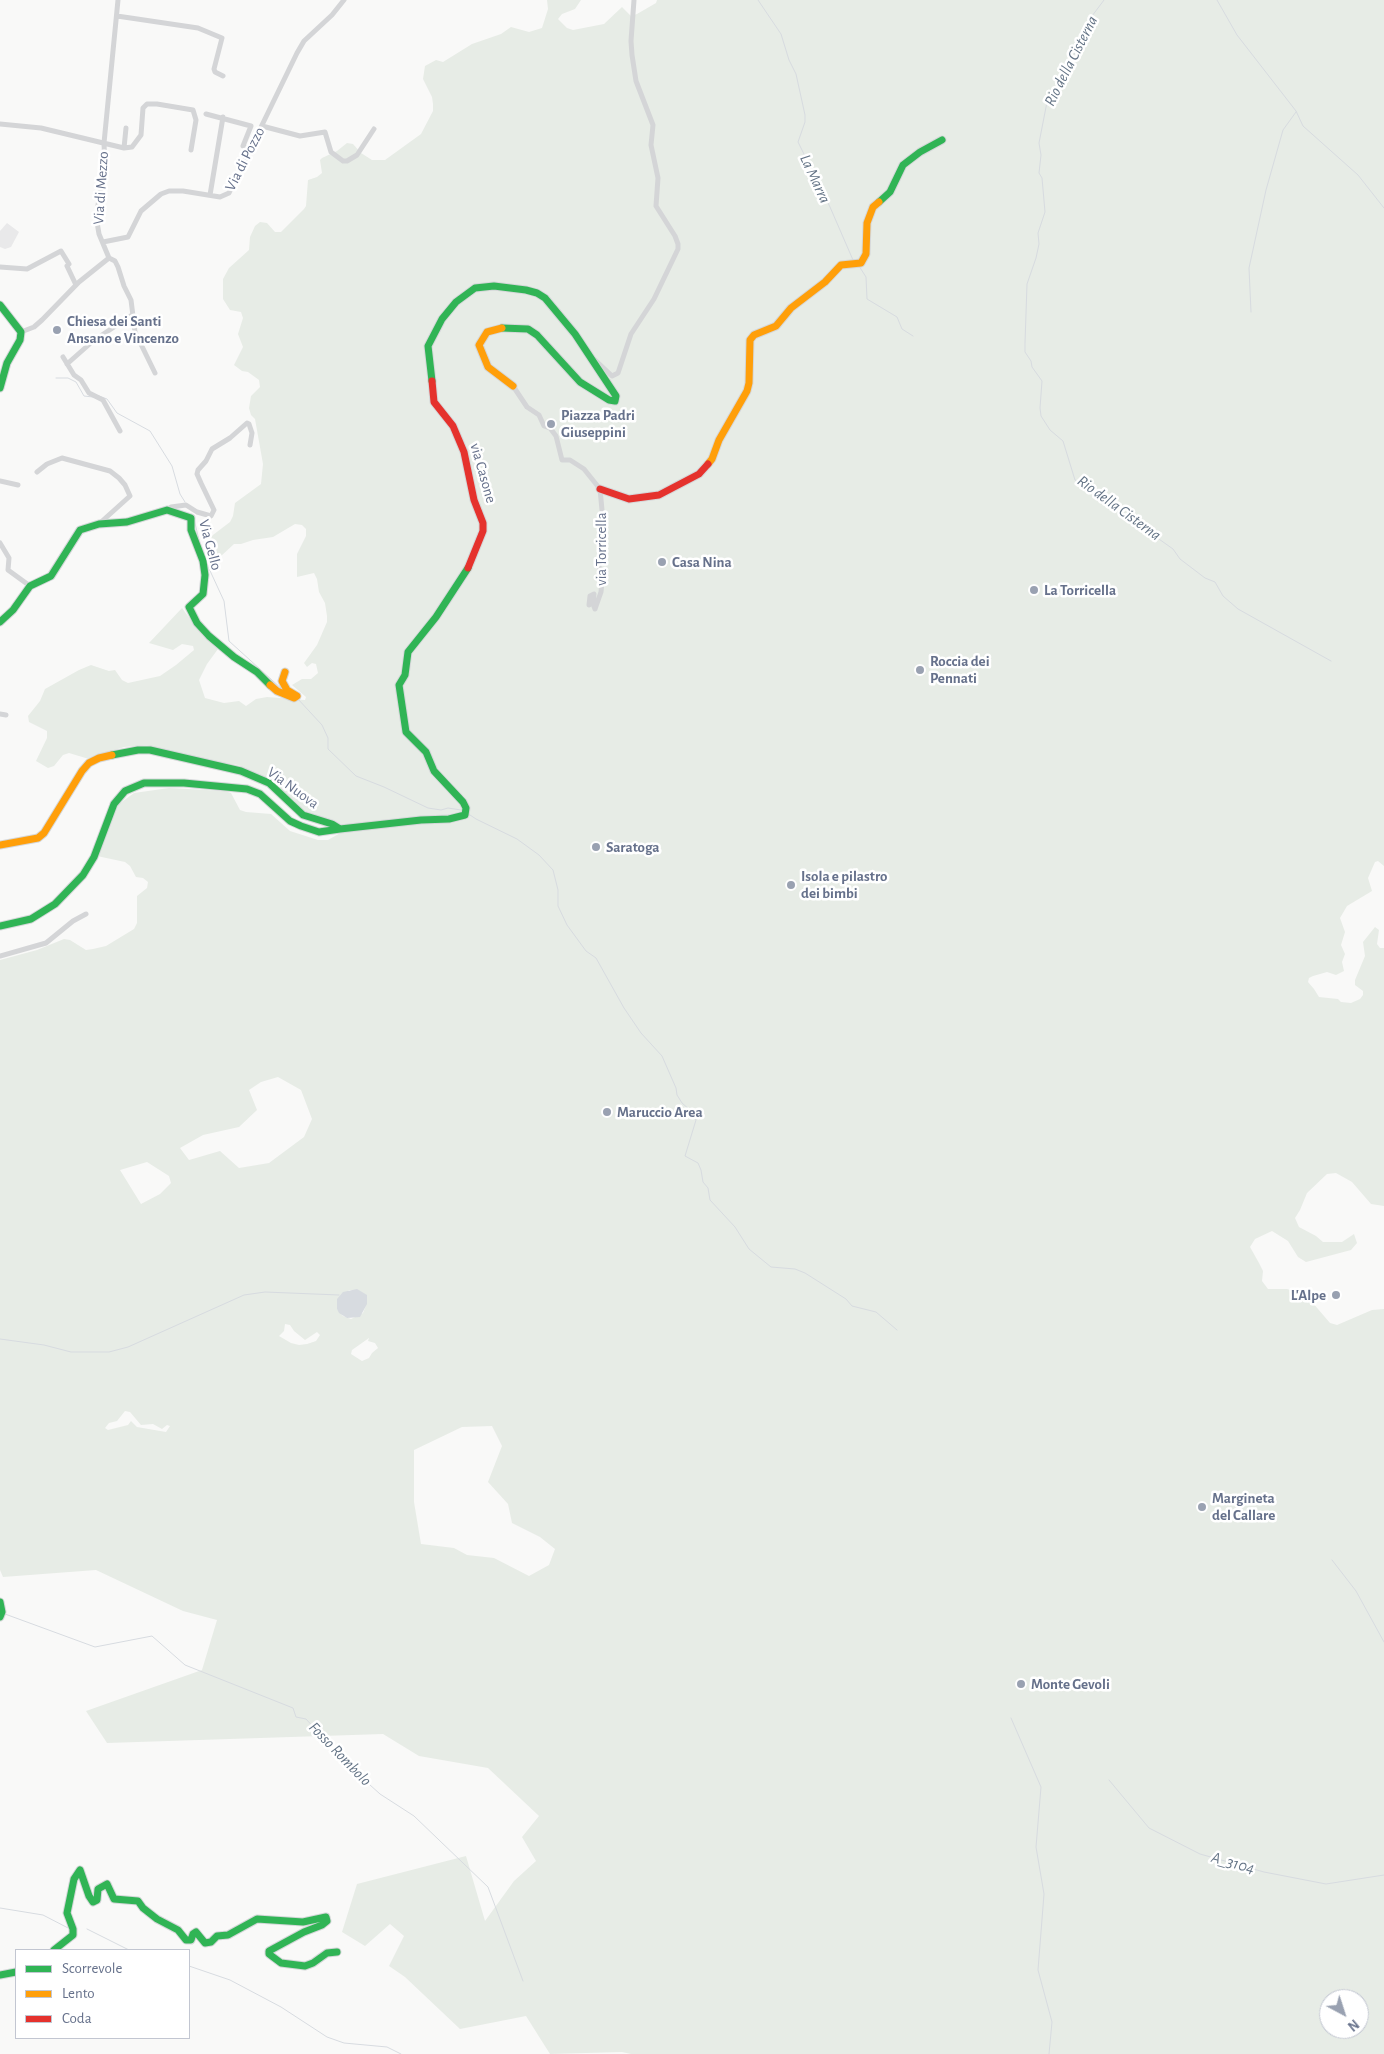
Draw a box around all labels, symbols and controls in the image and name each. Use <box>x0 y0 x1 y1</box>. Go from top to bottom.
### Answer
water label: Rio della Cisterna <box>1040 13 1102 109</box>
street label: Via di Pozzo <box>221 124 269 194</box>
street label: Via di Mezzo <box>89 151 113 225</box>
water label: La Marra <box>795 152 835 206</box>
place label: Chiesa dei Santi Ansano e Vincenzo <box>67 312 179 347</box>
marker: Chiesa dei Santi Ansano e Vincenzo <box>51 324 63 336</box>
place label: Piazza Padri Giuseppini <box>561 406 635 441</box>
marker: Piazza Padri Giuseppini <box>545 418 557 430</box>
street label: via Casone <box>466 441 500 505</box>
water label: Rio della Cisterna <box>1073 471 1165 545</box>
street label: via Torricella <box>592 512 610 586</box>
street label: Via Gello <box>195 518 225 572</box>
place label: Casa Nina <box>672 553 732 571</box>
marker: Casa Nina <box>656 556 668 568</box>
place label: La Torricella <box>1044 581 1116 599</box>
marker: La Torricella <box>1028 584 1040 596</box>
place label: Roccia dei Pennati <box>930 652 990 687</box>
marker: Roccia dei Pennati <box>914 664 926 676</box>
street label: Via Nuova <box>264 763 322 813</box>
place label: Saratoga <box>606 838 660 856</box>
marker: Saratoga <box>590 841 602 853</box>
place label: Isola e pilastro dei bimbi <box>801 867 888 902</box>
marker: Isola e pilastro dei bimbi <box>785 879 797 891</box>
place label: Maruccio Area <box>617 1103 703 1121</box>
marker: Maruccio Area <box>601 1106 613 1118</box>
place label: L'Alpe <box>1291 1286 1326 1304</box>
marker: L'Alpe <box>1330 1289 1342 1301</box>
place label: Margineta del Callare <box>1212 1489 1275 1524</box>
marker: Margineta del Callare <box>1196 1501 1208 1513</box>
place label: Monte Gevoli <box>1031 1675 1110 1693</box>
marker: Monte Gevoli <box>1015 1678 1027 1690</box>
water label: Fosso Rombolo <box>305 1718 375 1790</box>
water label: A_3104 <box>1209 1848 1257 1878</box>
legend <box>15 1949 190 2039</box>
text: Scorrevole <box>62 1961 122 1976</box>
text: Lento <box>62 1986 95 2001</box>
north arrow <box>1319 1989 1369 2039</box>
text: Coda <box>62 2011 92 2026</box>
text: N <box>1345 2016 1361 2033</box>

